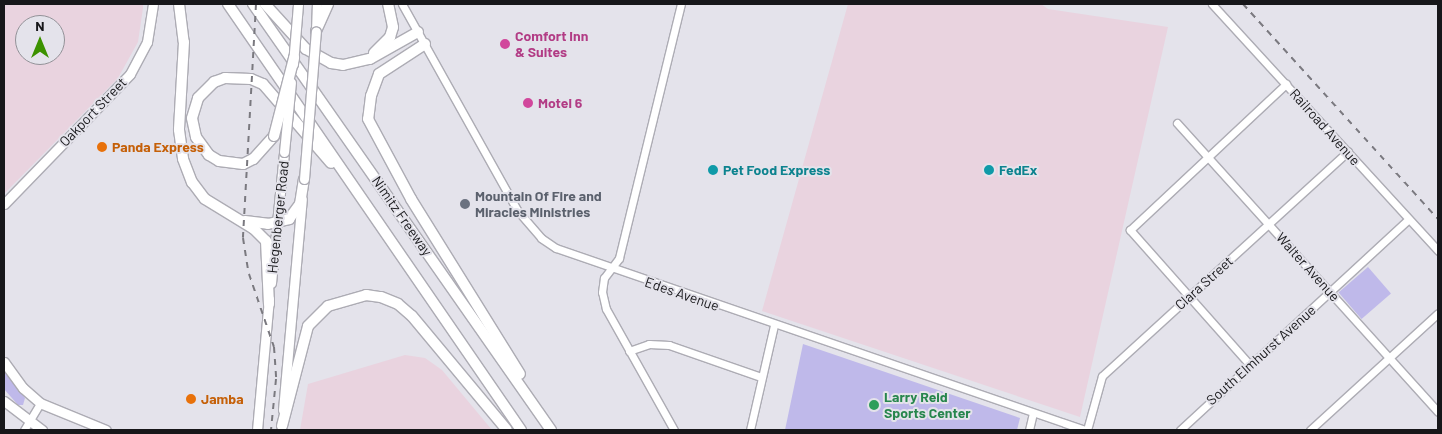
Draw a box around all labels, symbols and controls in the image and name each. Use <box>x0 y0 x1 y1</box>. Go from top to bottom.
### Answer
north arrow <box>15 15 65 65</box>
text: N <box>35 17 45 34</box>
place label: Comfort Inn & Suites <box>515 28 588 60</box>
marker: Comfort Inn & Suites <box>499 38 511 50</box>
street label: Oakport Street <box>56 74 130 150</box>
street label: Railroad Avenue <box>1286 85 1364 169</box>
place label: Motel 6 <box>538 95 582 111</box>
marker: Motel 6 <box>522 97 534 109</box>
place label: Panda Express <box>112 139 204 155</box>
marker: Panda Express <box>96 141 108 153</box>
street label: Hegenberger Road <box>264 160 292 274</box>
place label: Pet Food Express <box>723 162 830 178</box>
place label: FedEx <box>999 162 1037 178</box>
marker: Pet Food Express <box>707 164 719 176</box>
marker: FedEx <box>983 164 995 176</box>
street label: Nimitz Freeway <box>368 173 436 259</box>
place label: Mountain Of Fire and Miracles Ministries <box>475 188 602 220</box>
marker: Mountain Of Fire and Miracles Ministries <box>459 198 471 210</box>
street label: Walter Avenue <box>1273 229 1343 305</box>
street label: Clara Street <box>1172 253 1236 313</box>
street label: Edes Avenue <box>643 273 721 315</box>
street label: South Elmhurst Avenue <box>1203 302 1319 408</box>
place label: Larry Reid Sports Center <box>884 389 971 422</box>
place label: Jamba <box>201 391 244 407</box>
marker: Jamba <box>185 393 197 405</box>
marker: Larry Reid Sports Center <box>868 399 880 411</box>

